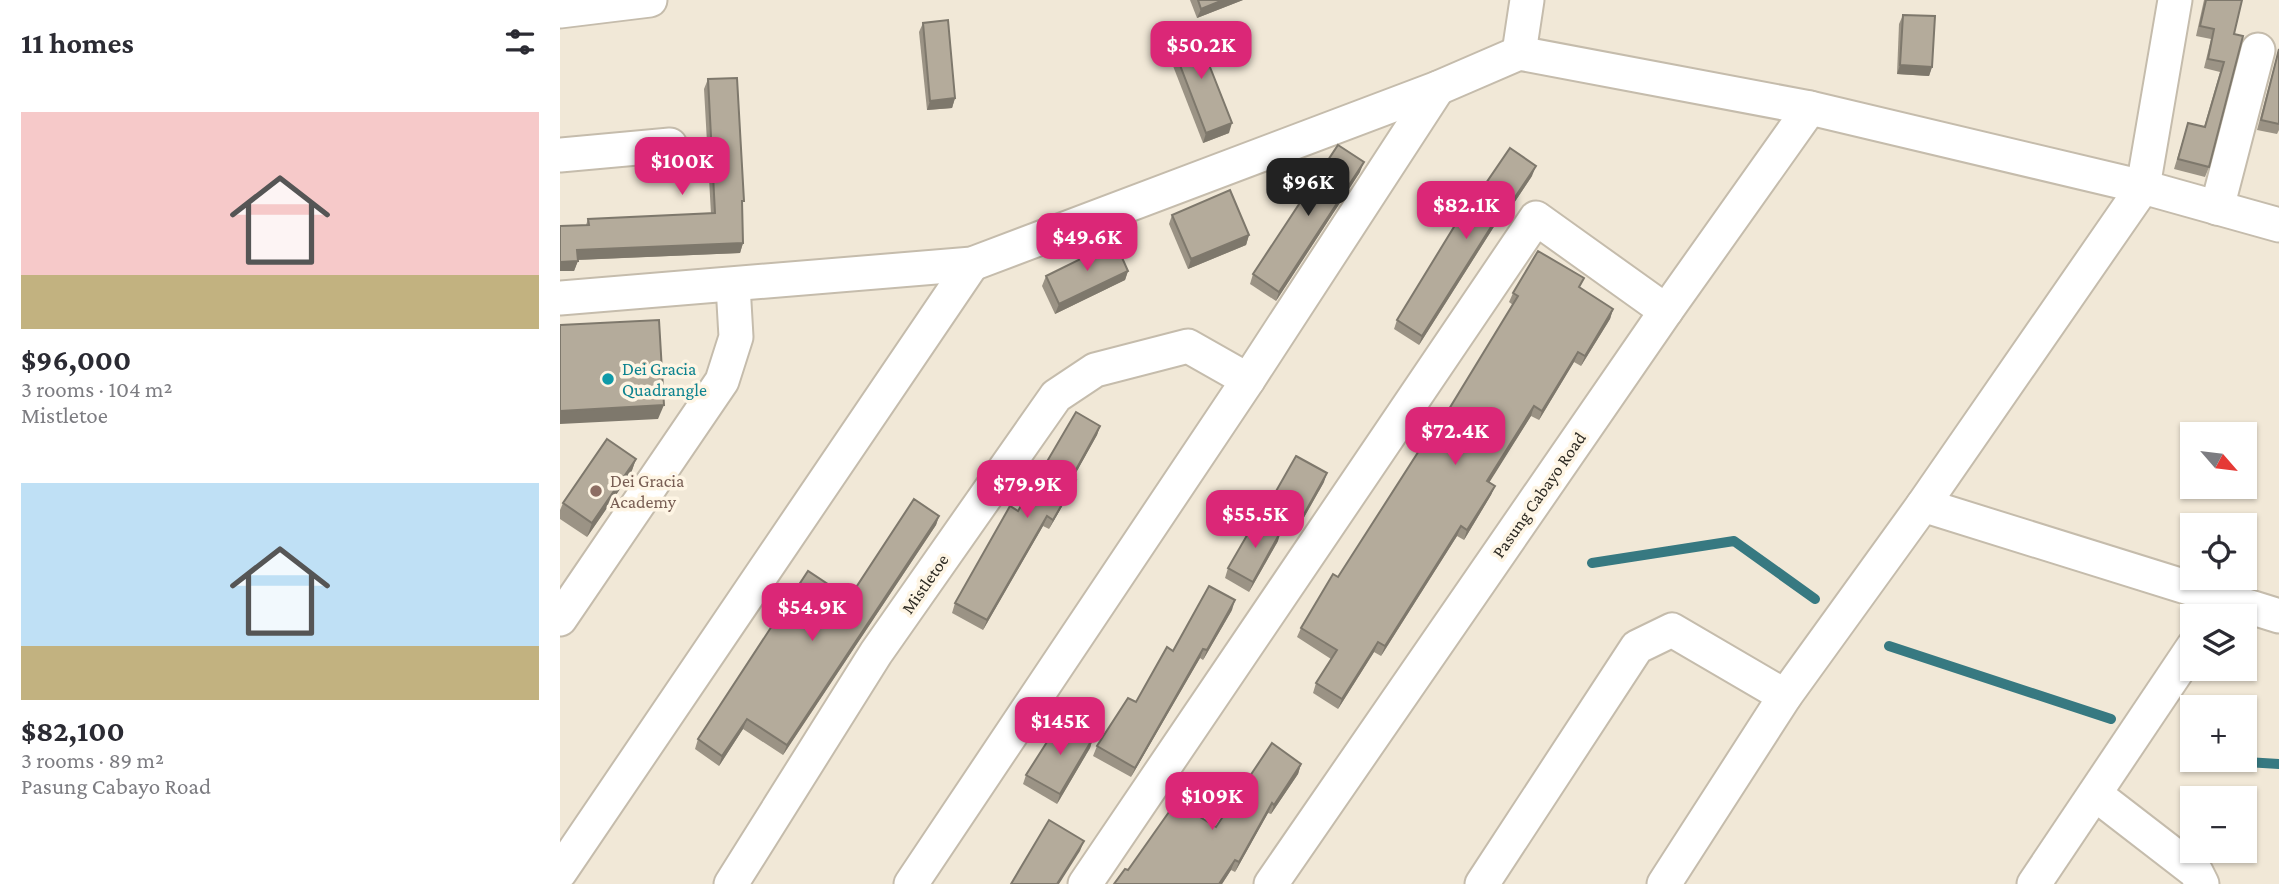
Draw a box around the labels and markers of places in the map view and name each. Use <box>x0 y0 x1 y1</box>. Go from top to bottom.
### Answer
pin: $50.2K <box>1144 22 1258 81</box>
pin: $100K <box>633 138 731 197</box>
pin: $96K <box>1267 158 1349 218</box>
pin: $82.1K <box>1409 182 1523 241</box>
pin: $49.6K <box>1030 214 1144 273</box>
place label: Dei Gracia Quadrangle <box>622 359 707 400</box>
marker: Dei Gracia Quadrangle <box>600 371 616 387</box>
pin: $72.4K <box>1398 407 1512 467</box>
pin: $79.9K <box>970 461 1084 520</box>
place label: Dei Gracia Academy <box>610 471 684 512</box>
marker: Dei Gracia Academy <box>588 483 604 499</box>
pin: $55.5K <box>1198 490 1312 550</box>
pin: $54.9K <box>755 584 869 643</box>
pin: $145K <box>1011 698 1109 757</box>
pin: $109K <box>1163 772 1261 832</box>

